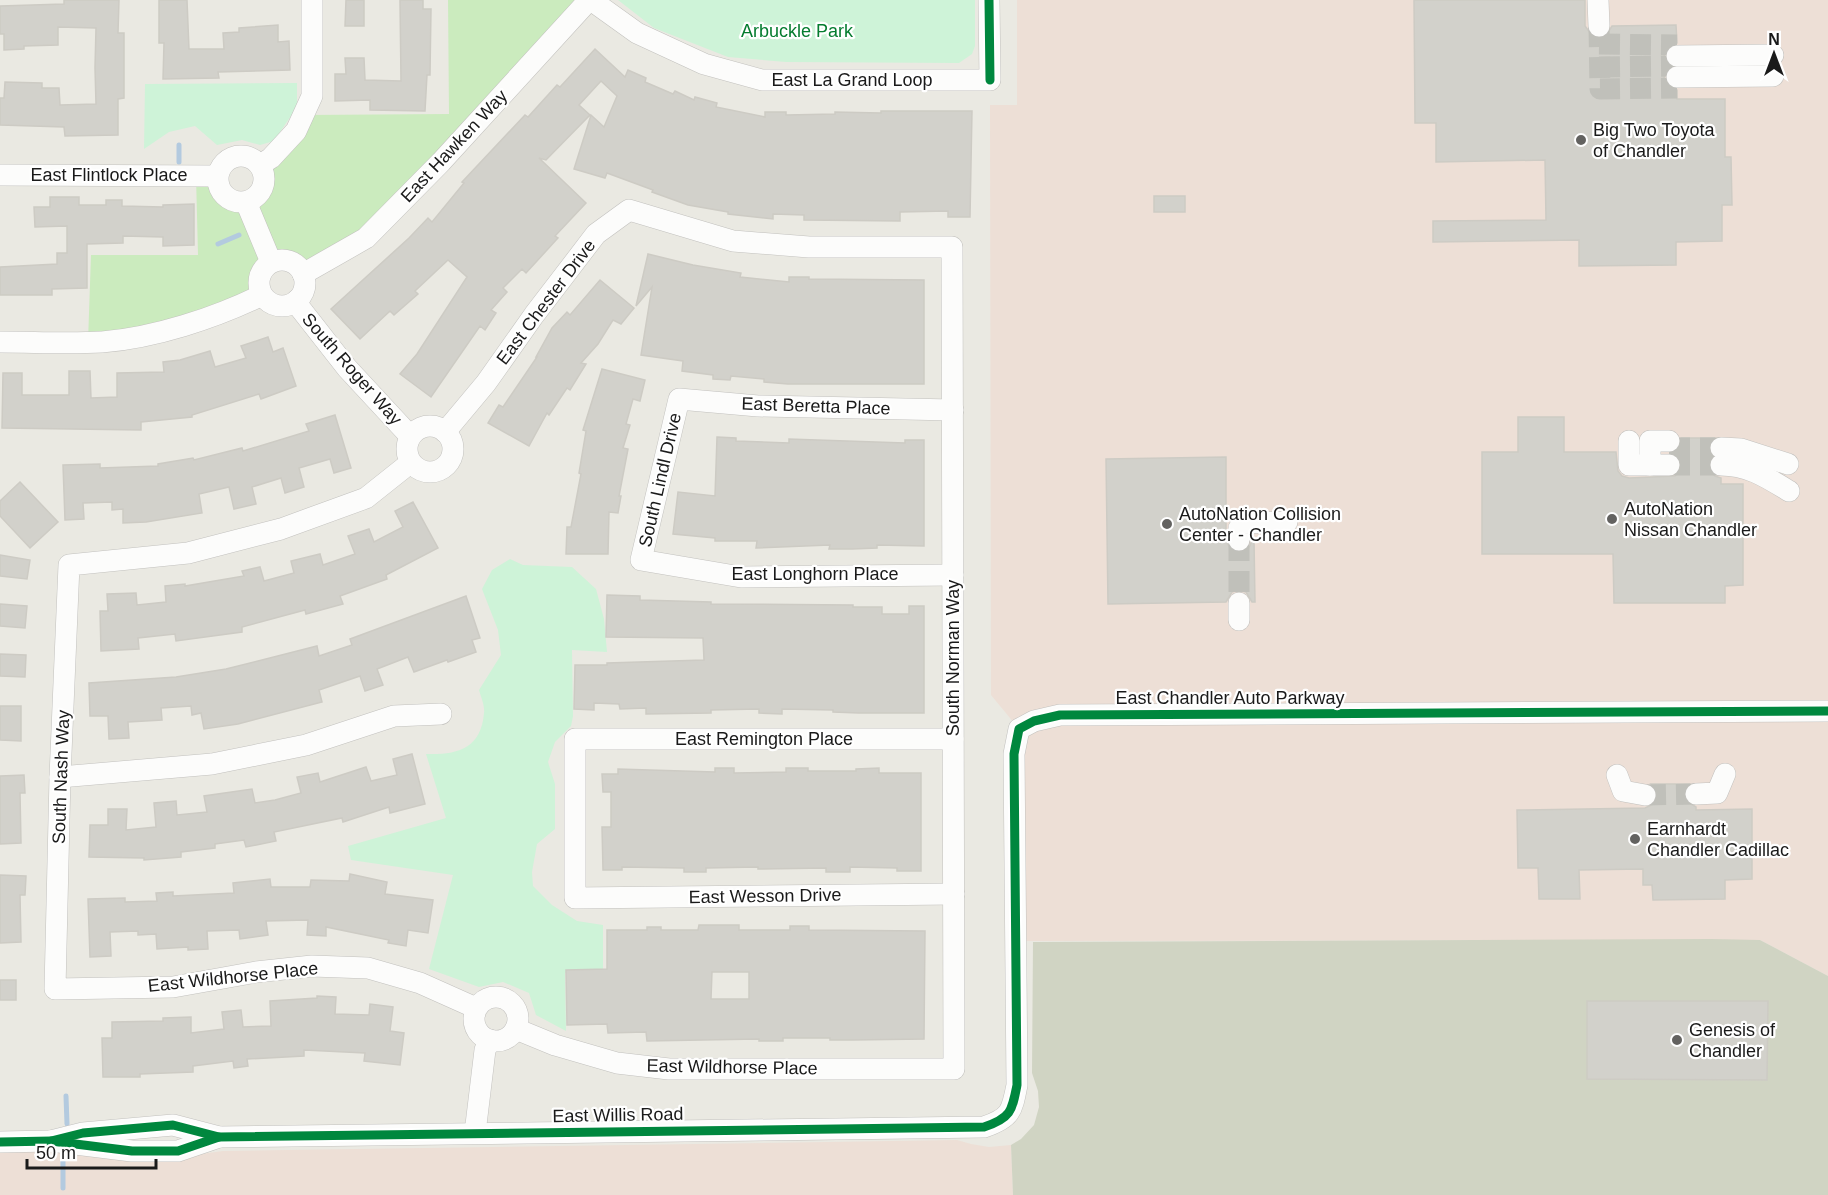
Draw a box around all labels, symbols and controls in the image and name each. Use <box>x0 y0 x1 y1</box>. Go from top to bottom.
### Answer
park label: Arbuckle Park <box>741 21 854 41</box>
north arrow <box>1744 24 1804 84</box>
text: N <box>1768 31 1780 48</box>
street label: East La Grand Loop <box>771 70 933 90</box>
street label: East Hawken Way <box>397 86 511 206</box>
place label: Big Two Toyota of Chandler <box>1593 120 1715 161</box>
marker: Big Two Toyota of Chandler <box>1574 133 1588 147</box>
street label: East Flintlock Place <box>30 165 188 185</box>
street label: East Chester Drive <box>493 236 599 368</box>
street label: South Roger Way <box>298 309 406 429</box>
street label: East Beretta Place <box>741 393 891 419</box>
street label: South Lindl Drive <box>635 411 685 549</box>
place label: AutoNation Nissan Chandler <box>1624 499 1757 540</box>
place label: AutoNation Collision Center - Chandler <box>1179 504 1341 545</box>
marker: AutoNation Nissan Chandler <box>1605 512 1619 526</box>
marker: AutoNation Collision Center - Chandler <box>1160 517 1174 531</box>
street label: East Longhorn Place <box>731 564 899 584</box>
street label: South Norman Way <box>943 580 963 736</box>
street label: East Chandler Auto Parkway <box>1115 688 1345 708</box>
street label: South Nash Way <box>49 709 73 845</box>
street label: East Remington Place <box>675 729 853 749</box>
place label: Earnhardt Chandler Cadillac <box>1647 819 1789 860</box>
marker: Earnhardt Chandler Cadillac <box>1628 832 1642 846</box>
street label: East Wesson Drive <box>688 885 842 907</box>
street label: East Wildhorse Place <box>147 958 319 996</box>
place label: Genesis of Chandler <box>1689 1020 1776 1061</box>
marker: Genesis of Chandler <box>1670 1033 1684 1047</box>
street label: East Wildhorse Place <box>646 1056 818 1078</box>
street label: East Willis Road <box>552 1104 684 1126</box>
scale bar <box>27 1132 156 1170</box>
text: 50 m <box>36 1143 76 1163</box>

